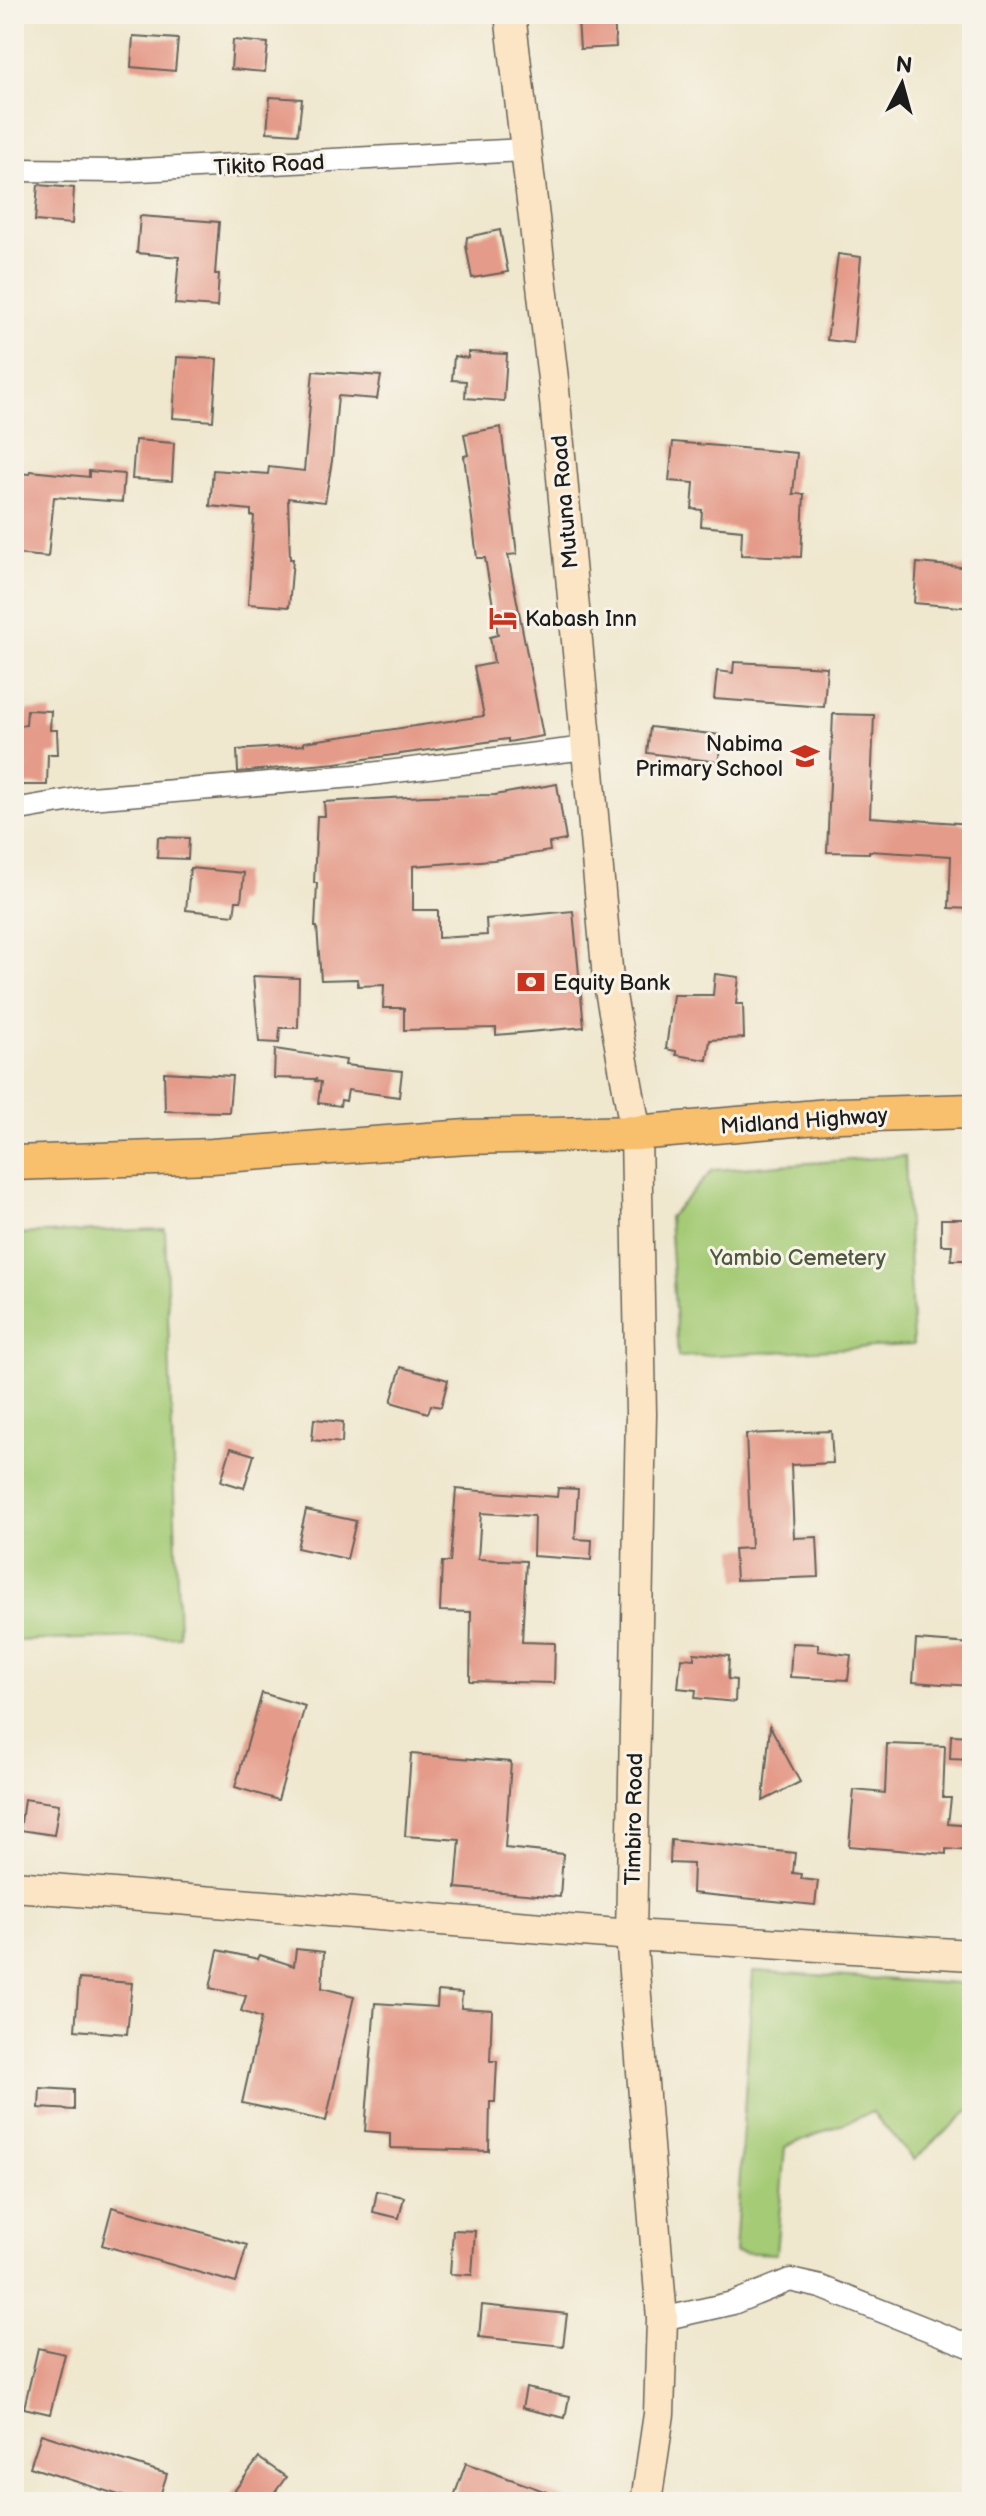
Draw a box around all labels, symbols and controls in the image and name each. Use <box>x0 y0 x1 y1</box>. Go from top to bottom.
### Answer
north arrow <box>862 44 942 124</box>
text: N <box>894 51 914 80</box>
street label: Tikito Road <box>213 149 325 182</box>
street label: Mutuna Road <box>546 434 585 570</box>
hotel icon: Kabash Inn <box>488 603 518 633</box>
place label: Kabash Inn <box>525 606 637 633</box>
place label: Nabima Primary School <box>635 731 783 783</box>
school or university icon: Nabima Primary School <box>790 741 820 771</box>
bank icon: Equity Bank <box>516 967 546 997</box>
place label: Equity Bank <box>553 970 670 997</box>
street label: Midland Highway <box>719 1102 889 1141</box>
park label: Yambio Cemetery <box>709 1245 886 1272</box>
street label: Timbiro Road <box>620 1753 649 1886</box>

